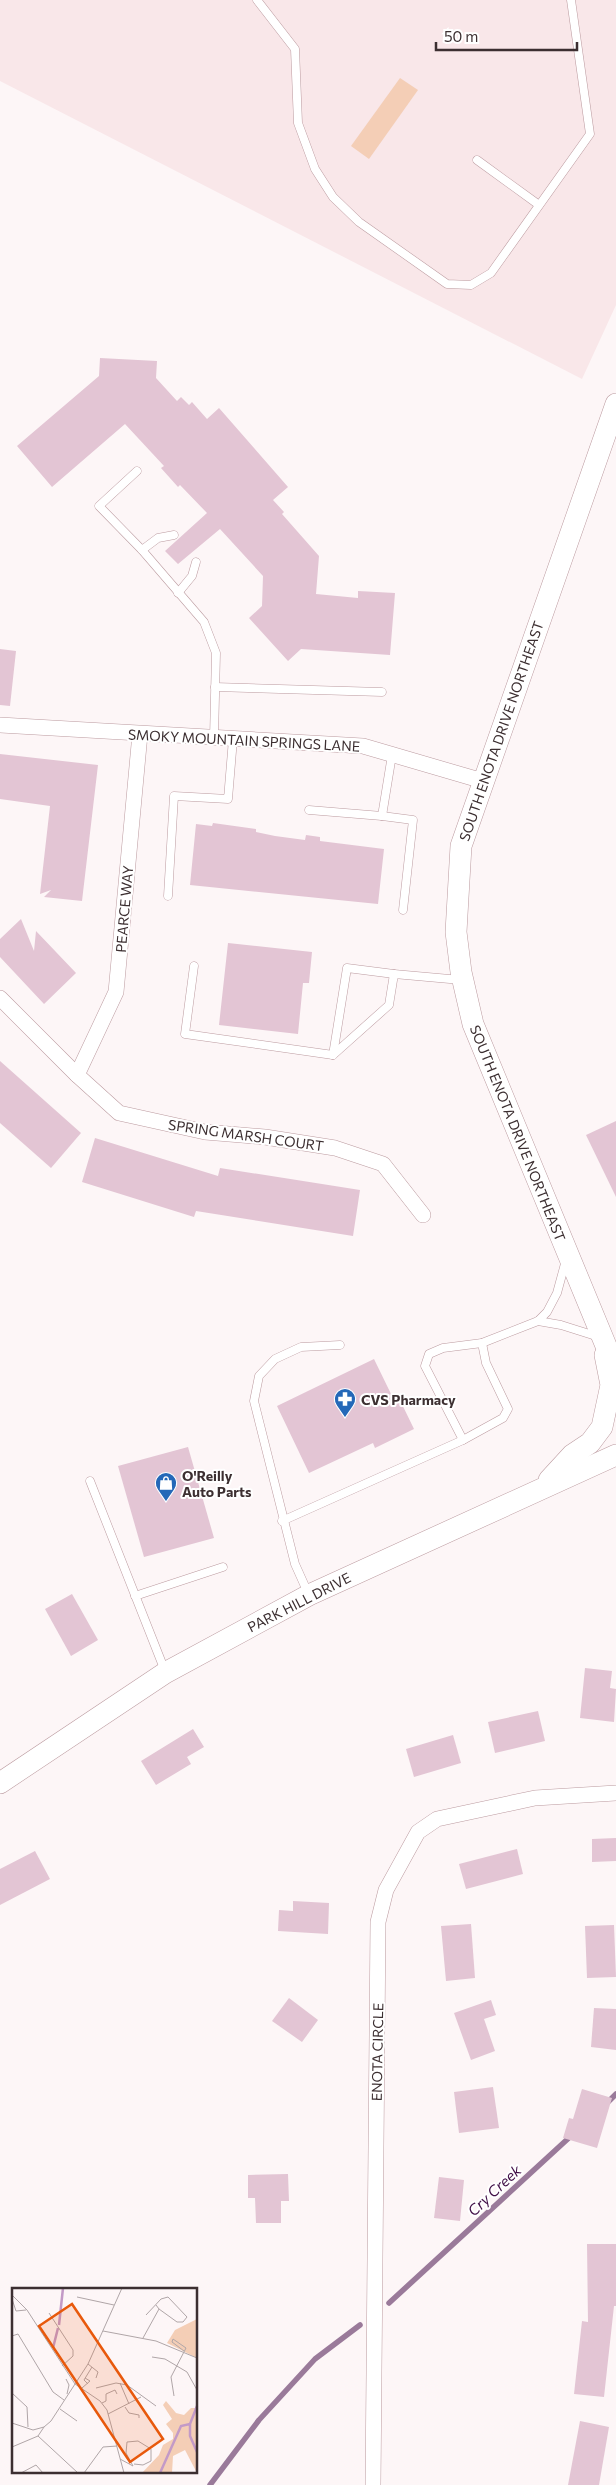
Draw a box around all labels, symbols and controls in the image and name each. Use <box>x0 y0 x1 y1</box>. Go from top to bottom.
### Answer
scale bar <box>436 20 577 52</box>
text: 50 m <box>444 27 478 45</box>
street label: SOUTH ENOTA DRIVE NORTHEAST <box>455 619 547 843</box>
street label: SMOKY MOUNTAIN SPRINGS LANE <box>127 725 361 755</box>
street label: PEARCE WAY <box>112 865 136 953</box>
street label: SOUTH ENOTA DRIVE NORTHEAST <box>467 1022 569 1244</box>
street label: SPRING MARSH COURT <box>167 1116 325 1154</box>
pharmacy icon: CVS Pharmacy <box>333 1387 357 1418</box>
place label: CVS Pharmacy <box>361 1391 456 1408</box>
place label: O'Reilly Auto Parts <box>182 1467 252 1500</box>
shop icon: O'Reilly Auto Parts <box>154 1471 178 1502</box>
street label: PARK HILL DRIVE <box>244 1569 354 1635</box>
street label: ENOTA CIRCLE <box>368 2003 386 2101</box>
water label: Cry Creek <box>463 2160 525 2219</box>
inset map <box>12 2288 198 2472</box>

